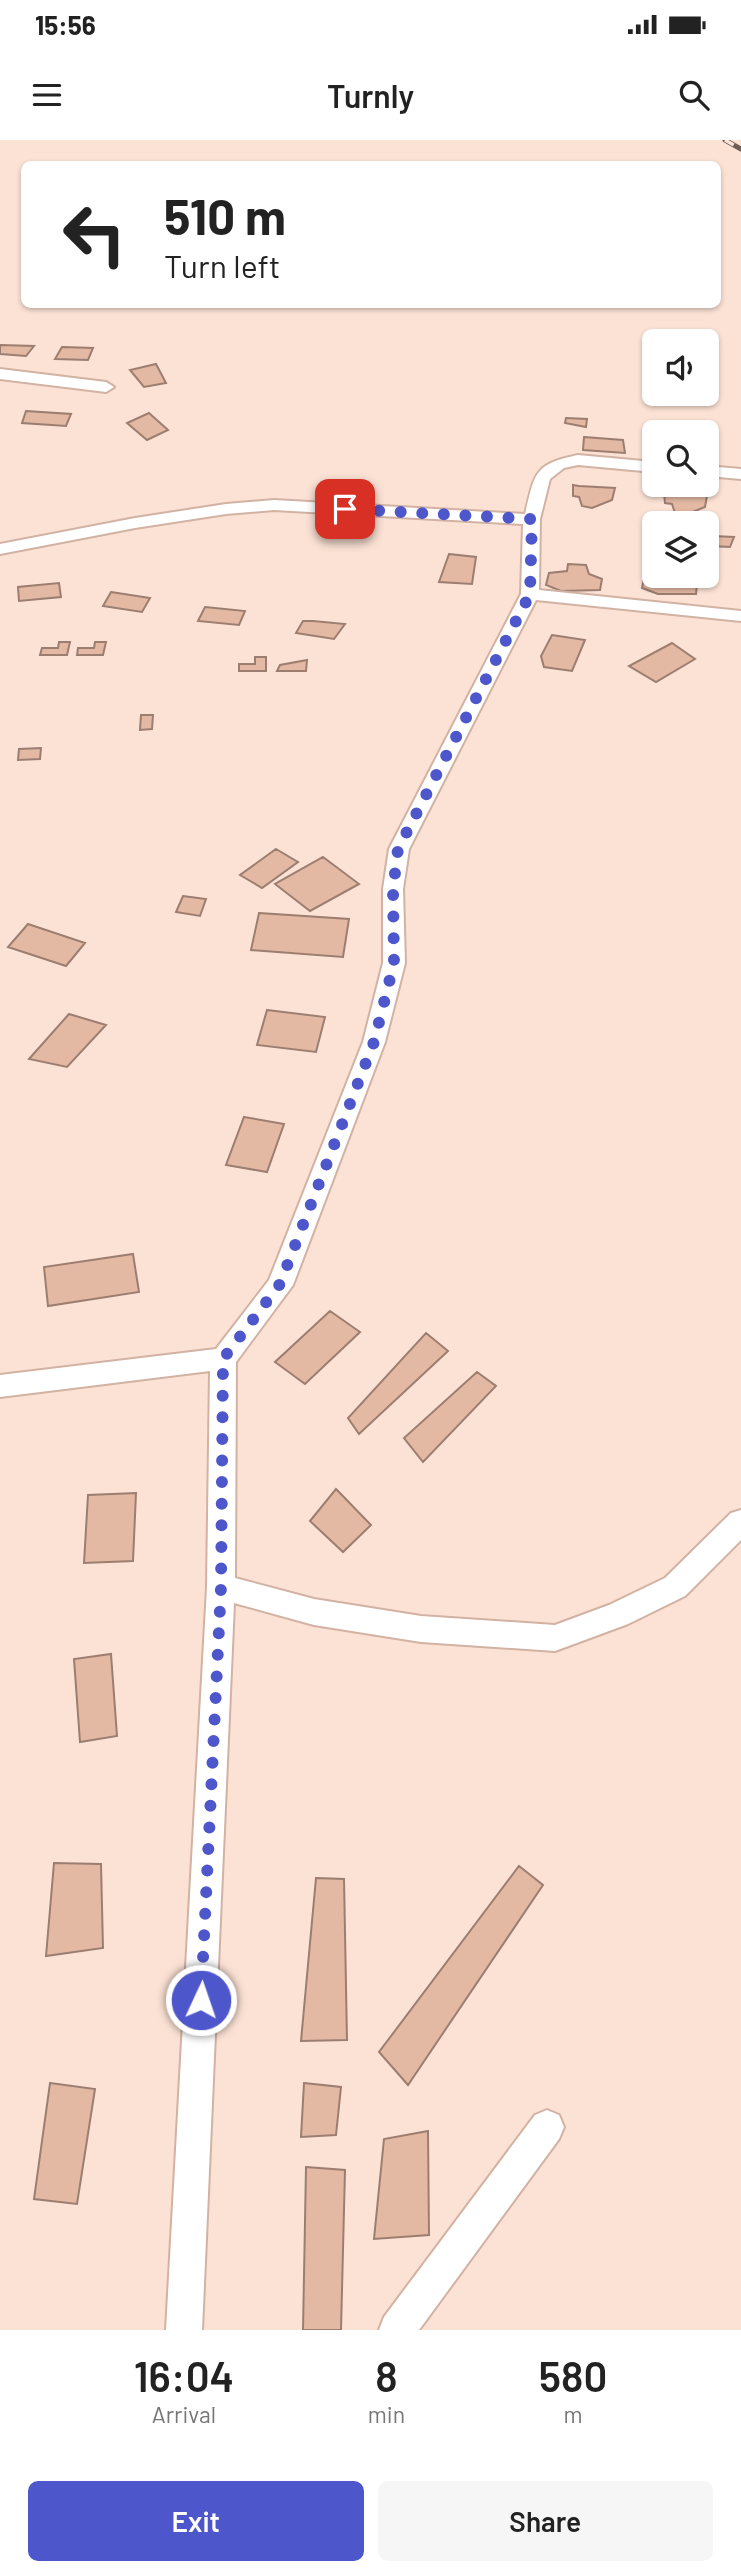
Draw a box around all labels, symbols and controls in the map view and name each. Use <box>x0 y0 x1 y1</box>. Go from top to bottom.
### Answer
text: 15:56 <box>35 9 96 40</box>
icon: menu <box>28 76 66 114</box>
text: Turnly <box>327 76 414 114</box>
icon: search <box>675 76 713 114</box>
text: 510 m <box>164 186 286 245</box>
icon: left <box>49 189 140 280</box>
text: Turn left <box>164 246 281 284</box>
map controls <box>642 329 719 588</box>
button: sound <box>642 329 719 406</box>
button: search <box>642 420 719 497</box>
pin <box>315 479 375 539</box>
icon: arrive <box>326 490 364 528</box>
button: layers <box>642 511 719 588</box>
position arrow <box>164 1963 238 2037</box>
text: 16:04 <box>134 2350 234 2400</box>
text: 8 <box>375 2350 398 2400</box>
text: 580 <box>539 2350 607 2400</box>
text: Arrival <box>152 2400 216 2428</box>
text: min <box>368 2400 405 2428</box>
text: m <box>563 2400 583 2428</box>
button: Exit <box>28 2481 364 2561</box>
button: Share <box>378 2481 713 2561</box>

